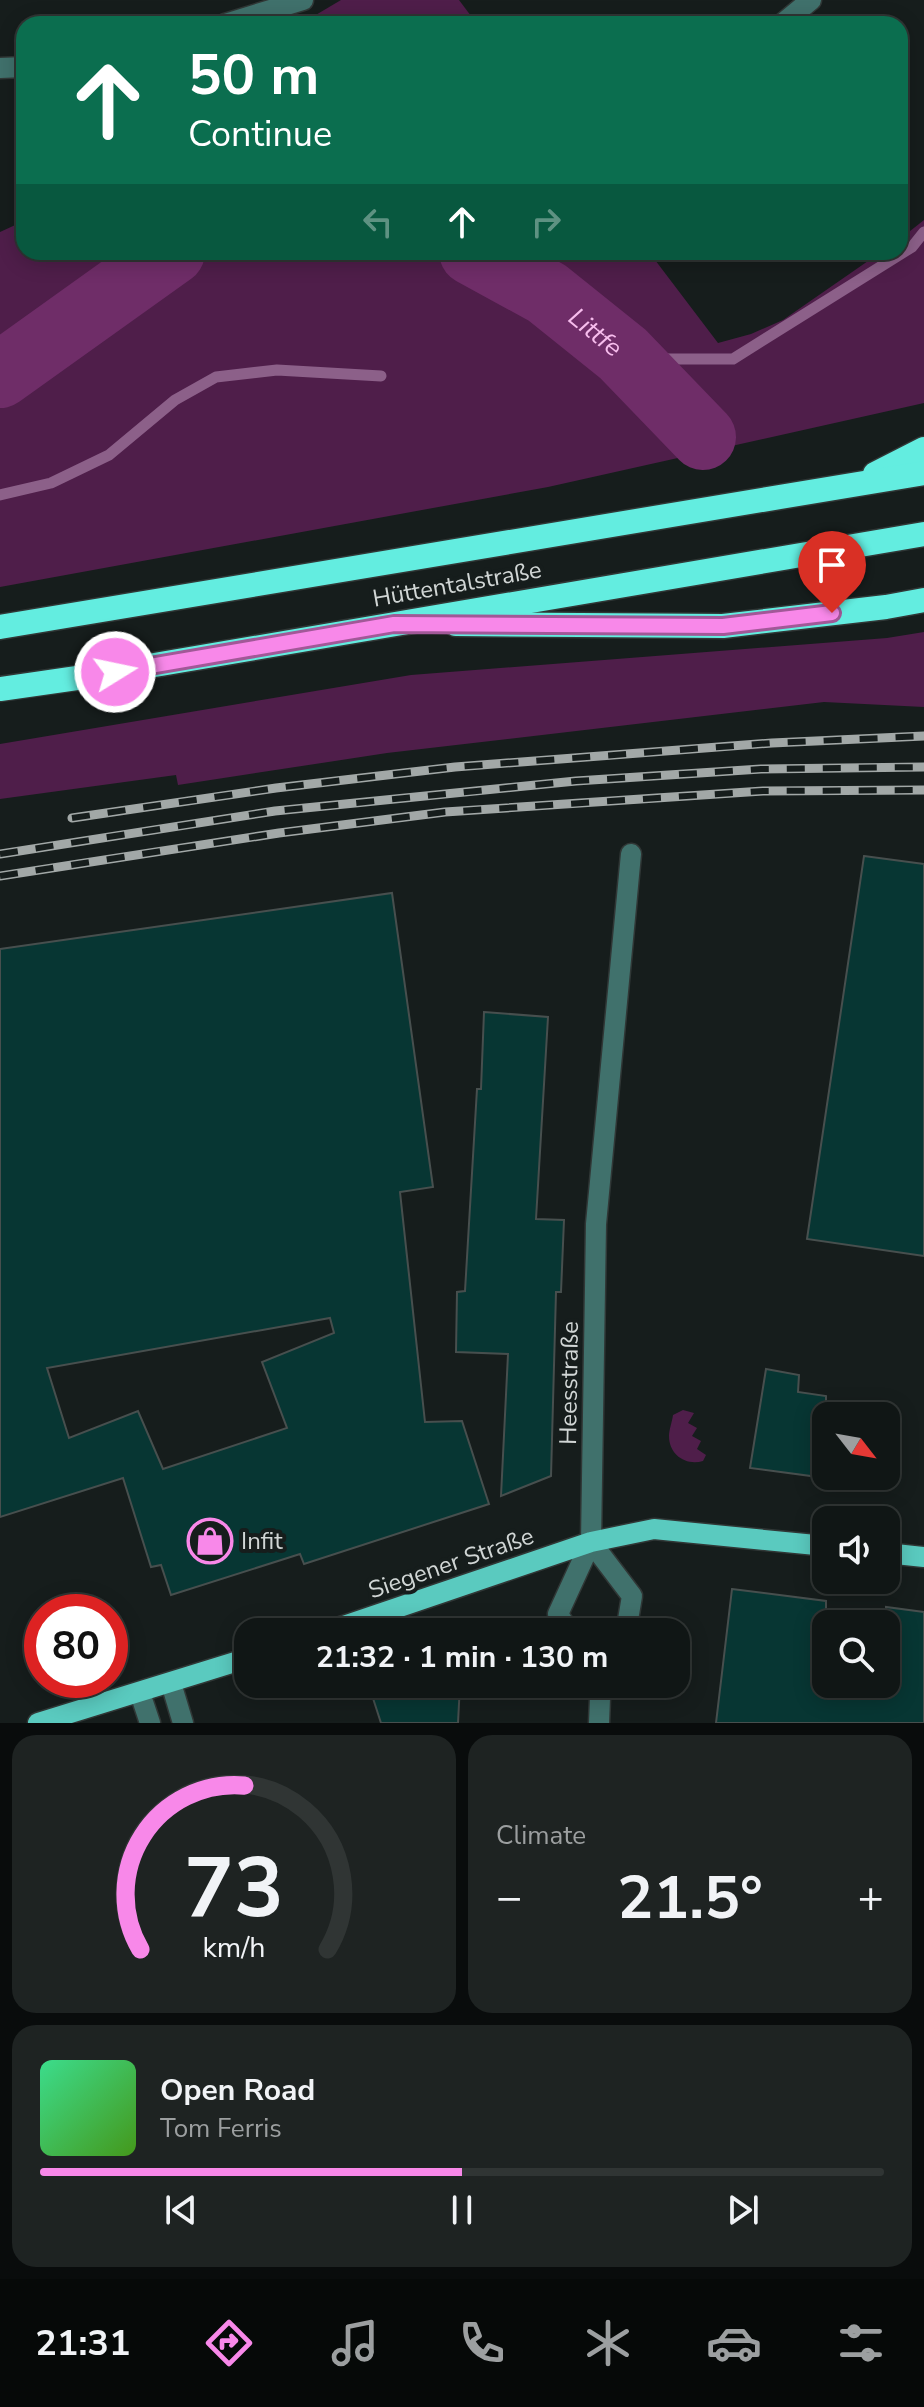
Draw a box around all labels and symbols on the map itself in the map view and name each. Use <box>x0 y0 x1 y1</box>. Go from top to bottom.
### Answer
water label: Littfe <box>561 300 630 365</box>
pin <box>798 531 866 613</box>
street label: Hüttentalstraße <box>370 553 544 615</box>
position arrow <box>73 630 157 714</box>
street label: Heesstraße <box>552 1321 586 1445</box>
north arrow <box>812 1402 900 1490</box>
shop icon: Infit <box>186 1517 234 1565</box>
street label: Siegener Straße <box>364 1520 538 1606</box>
place label: Infit <box>241 1525 283 1557</box>
speed limit sign: 80 <box>24 1594 128 1698</box>

